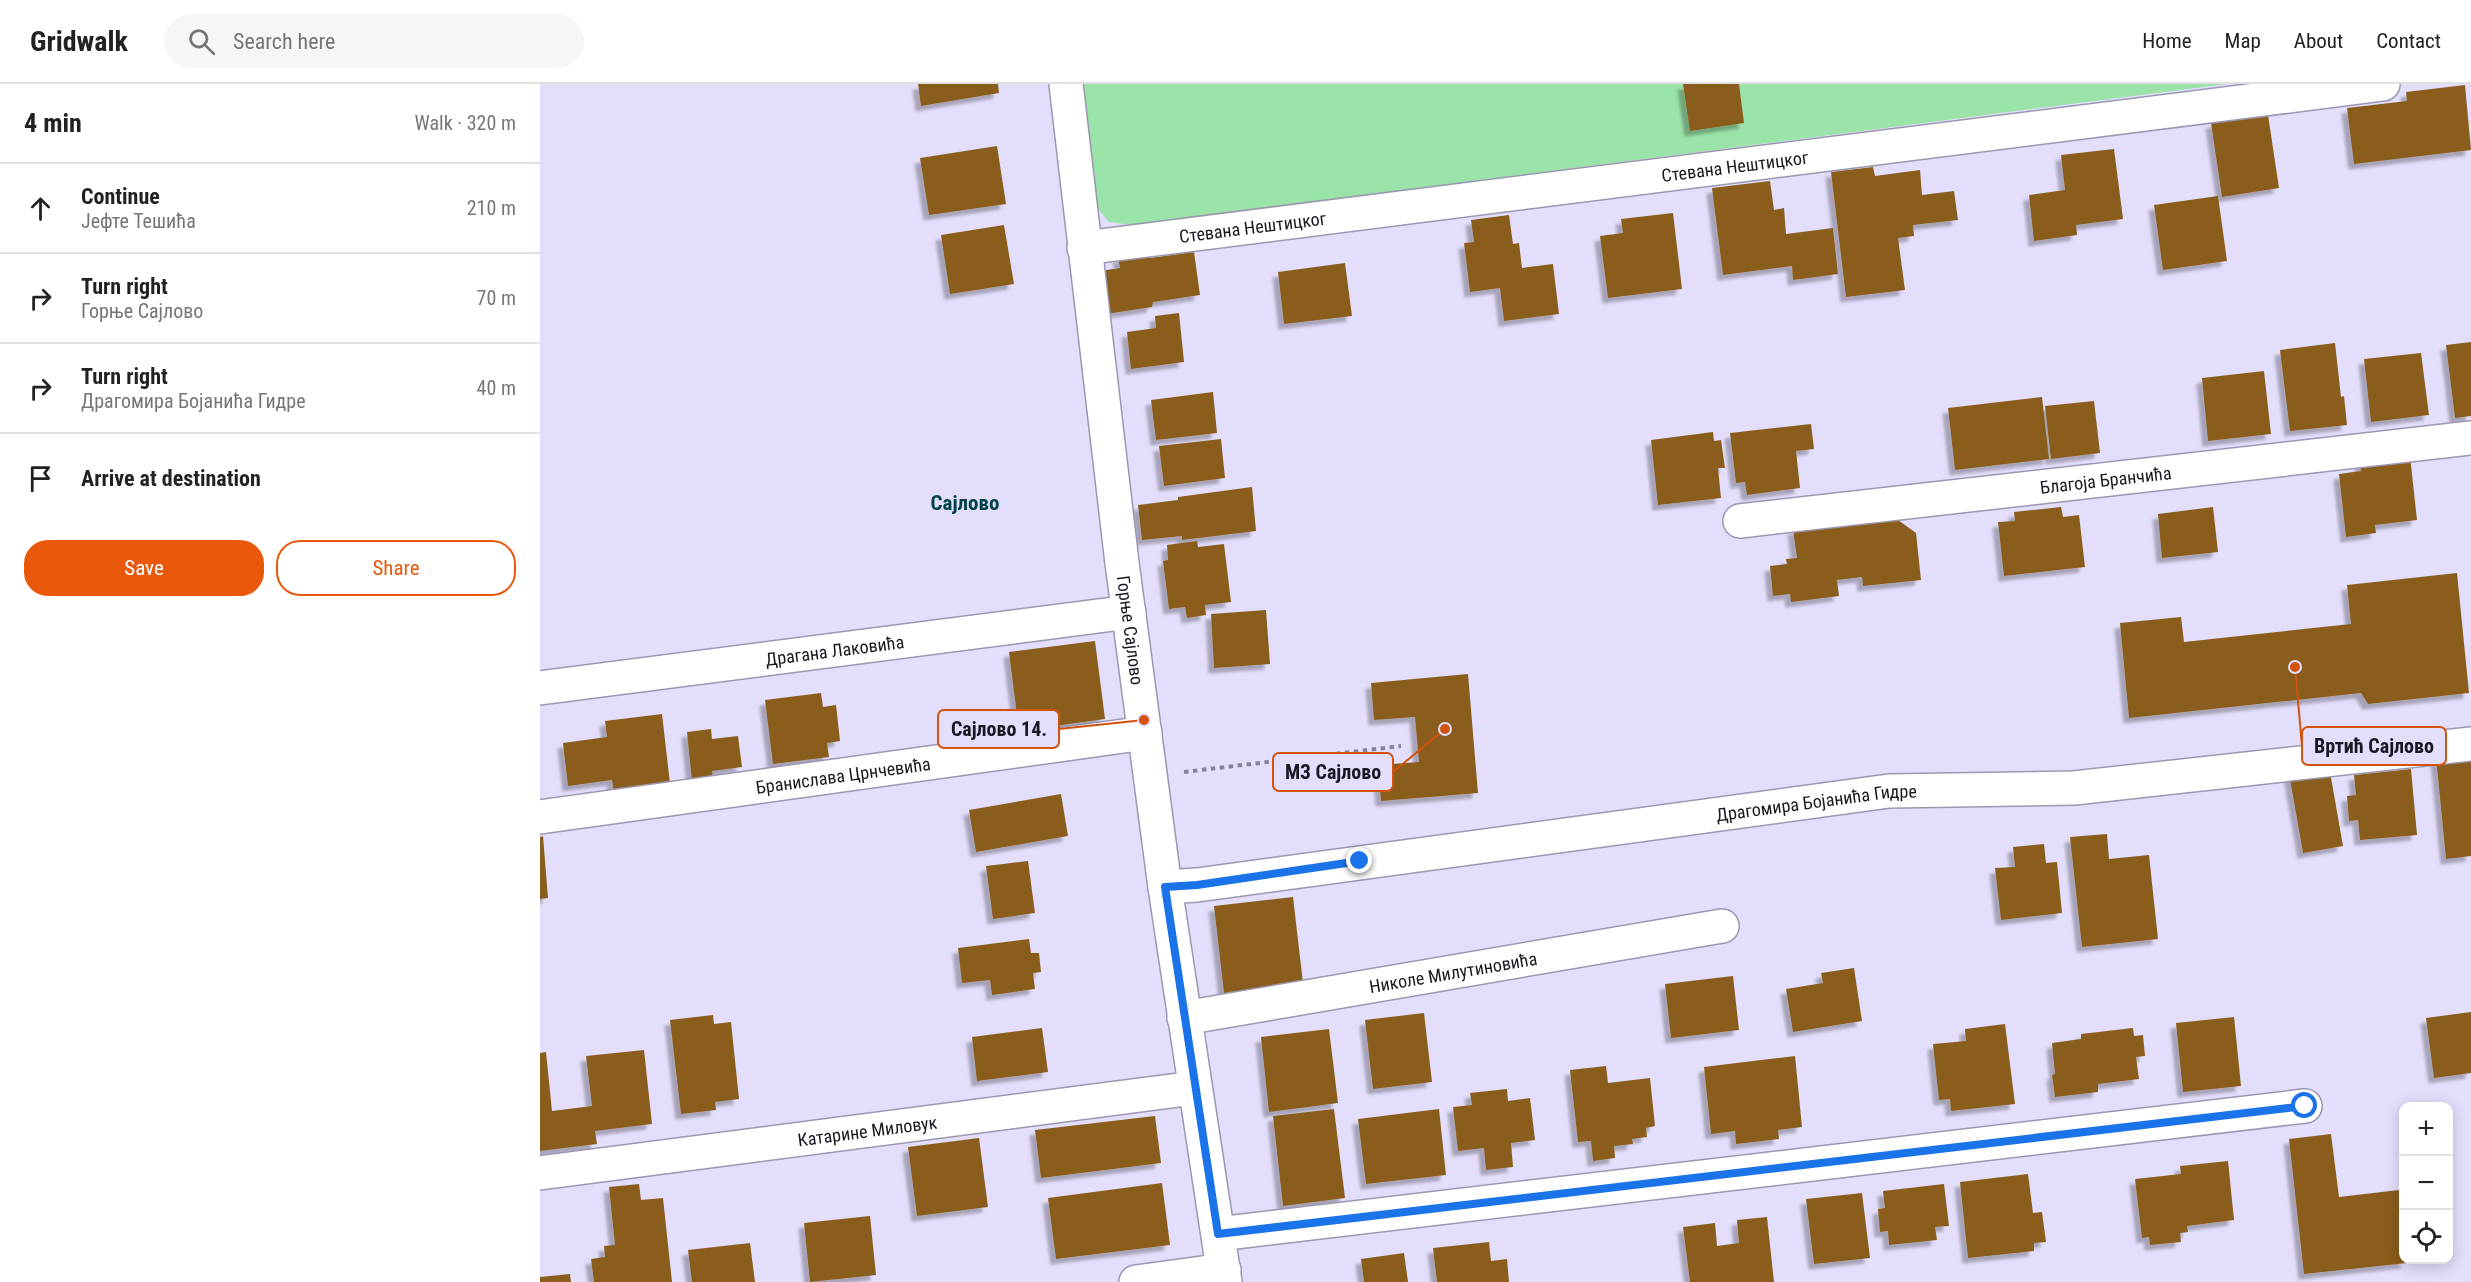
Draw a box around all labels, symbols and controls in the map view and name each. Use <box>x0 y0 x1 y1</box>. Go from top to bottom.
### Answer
search box <box>164 14 584 68</box>
text: Gridwalk <box>30 25 128 58</box>
icon: search <box>185 25 218 58</box>
text: Search here <box>233 29 335 54</box>
text: Home <box>2142 29 2192 53</box>
text: Map <box>2225 29 2261 53</box>
text: About <box>2294 29 2343 53</box>
text: Contact <box>2376 29 2441 53</box>
text: 4 min <box>24 108 82 138</box>
text: Walk · 320 m <box>415 111 516 135</box>
street label: Стевана Нештицког <box>1660 146 1810 186</box>
text: Continue <box>81 184 160 209</box>
icon: ahead <box>24 192 57 225</box>
text: 210 m <box>467 196 516 220</box>
street label: Стевана Нештицког <box>1178 207 1328 246</box>
text: Јефте Тешића <box>81 209 196 233</box>
text: Turn right <box>81 274 168 299</box>
icon: right <box>24 282 57 315</box>
text: 70 m <box>477 286 516 310</box>
text: Горње Сајлово <box>81 299 203 323</box>
text: Turn right <box>81 364 168 389</box>
icon: right <box>24 372 57 405</box>
text: 40 m <box>477 376 516 400</box>
text: Драгомира Бојанића Гидре <box>81 389 306 413</box>
icon: arrive <box>24 462 57 495</box>
street label: Благоја Бранчића <box>2039 462 2172 497</box>
text: Arrive at destination <box>81 466 261 491</box>
district label: Сајлово <box>931 491 999 515</box>
button: Save <box>24 540 264 596</box>
button: Share <box>276 540 516 596</box>
street label: Горње Сајлово <box>1113 574 1149 686</box>
street label: Драгана Лаковића <box>764 631 905 669</box>
callout: Сајлово 14. <box>938 710 1059 748</box>
text: Сајлово 14. <box>951 717 1047 741</box>
callout: Вртић Сајлово <box>2302 727 2446 765</box>
text: Вртић Сајлово <box>2314 734 2434 758</box>
street label: Бранислава Црнчевића <box>754 752 932 797</box>
callout: МЗ Сајлово <box>1273 753 1393 791</box>
text: МЗ Сајлово <box>1285 760 1381 784</box>
street label: Драгомира Бојанића Гидре <box>1715 780 1917 825</box>
route end <box>1346 847 1372 873</box>
street label: Николе Милутиновића <box>1368 947 1539 997</box>
route start <box>2291 1092 2317 1118</box>
map controls <box>2399 1102 2453 1264</box>
button: + <box>2399 1102 2453 1156</box>
street label: Катарине Миловук <box>796 1111 939 1150</box>
button: − <box>2399 1156 2453 1210</box>
button: locate <box>2399 1210 2453 1264</box>

